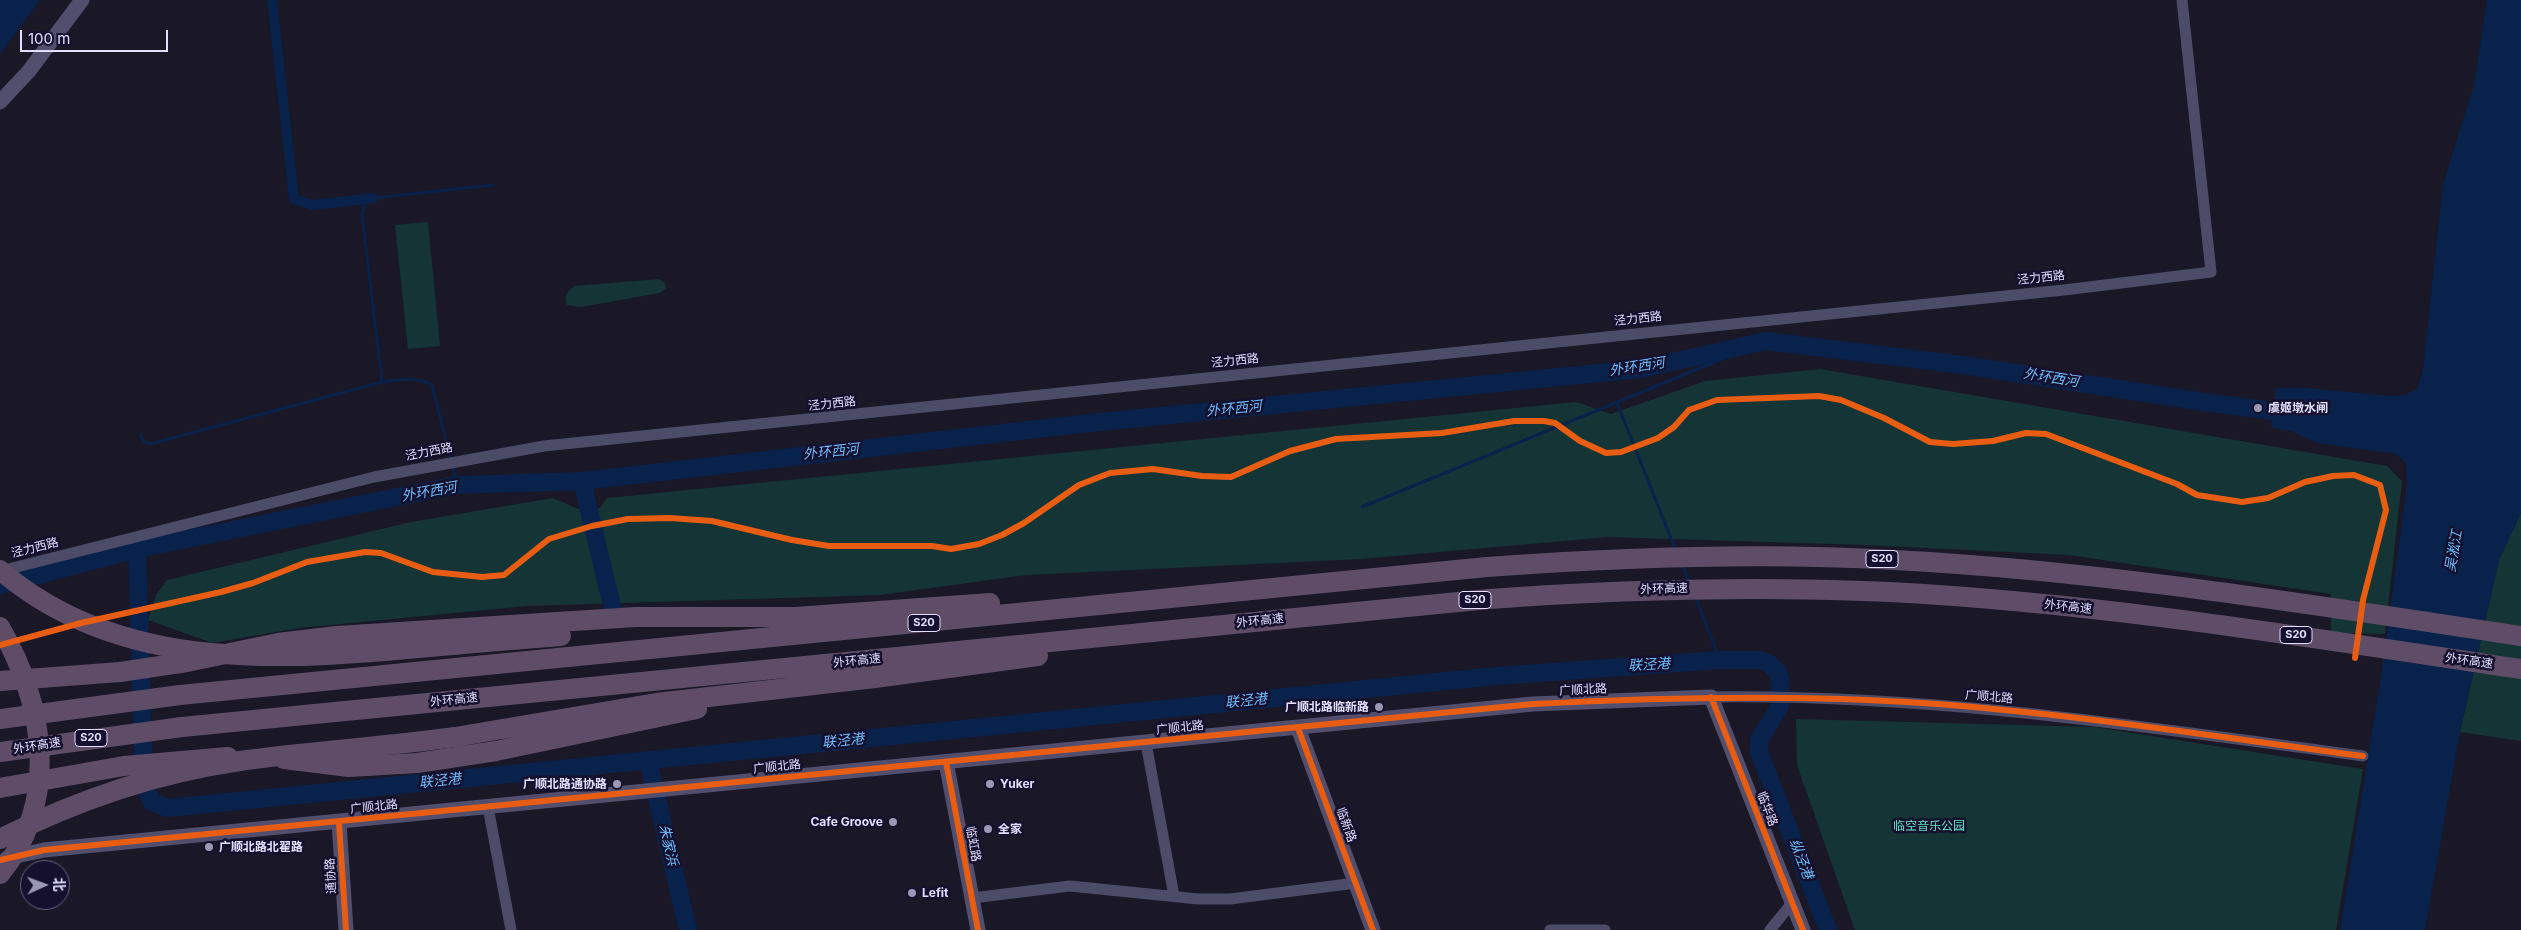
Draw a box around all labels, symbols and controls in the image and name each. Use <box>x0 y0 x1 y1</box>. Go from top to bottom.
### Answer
scale bar <box>22 20 170 52</box>
text: 100 m <box>28 29 70 48</box>
street label: 泾力西路 <box>2016 268 2066 288</box>
street label: 泾力西路 <box>1613 309 1663 329</box>
street label: 泾力西路 <box>1210 351 1260 371</box>
water label: 外环西河 <box>1608 354 1666 380</box>
water label: 外环西河 <box>2022 365 2080 391</box>
street label: 泾力西路 <box>807 394 857 414</box>
water label: 外环西河 <box>1205 398 1263 420</box>
place label: 虞姬墩水闸 <box>2268 401 2328 415</box>
marker: 虞姬墩水闸 <box>2252 402 2264 414</box>
street label: 泾力西路 <box>404 440 454 464</box>
water label: 外环西河 <box>802 441 860 463</box>
water label: 外环西河 <box>400 479 458 505</box>
water label: 吴淞江 <box>2442 529 2466 573</box>
street label: 泾力西路 <box>10 535 60 561</box>
road number: S20 <box>1866 550 1898 568</box>
street label: 外环高速 <box>1640 581 1688 597</box>
road number: S20 <box>1459 592 1491 608</box>
street label: 外环高速 <box>2043 597 2093 617</box>
street label: 外环高速 <box>1235 611 1285 631</box>
road number: S20 <box>908 614 940 632</box>
road number: S20 <box>2280 626 2312 644</box>
street label: 外环高速 <box>832 651 882 671</box>
street label: 外环高速 <box>2444 651 2494 671</box>
water label: 联泾港 <box>1628 656 1670 674</box>
street label: 广顺北路 <box>1559 682 1607 698</box>
street label: 广顺北路 <box>1964 688 2014 706</box>
street label: 外环高速 <box>429 690 479 710</box>
water label: 联泾港 <box>1224 690 1268 712</box>
place label: 广顺北路临新路 <box>1285 700 1369 714</box>
marker: 广顺北路临新路 <box>1373 701 1385 713</box>
street label: 广顺北路 <box>1155 718 1205 738</box>
road number: S20 <box>75 730 107 746</box>
water label: 联泾港 <box>821 730 865 752</box>
street label: 外环高速 <box>12 735 62 757</box>
street label: 广顺北路 <box>752 757 802 777</box>
water label: 联泾港 <box>418 770 462 792</box>
place label: 广顺北路通协路 <box>523 777 607 791</box>
place label: Yuker <box>1000 777 1034 791</box>
marker: 广顺北路通协路 <box>611 778 623 790</box>
marker: Yuker <box>984 778 996 790</box>
street label: 临华路 <box>1754 790 1780 828</box>
street label: 广顺北路 <box>349 797 399 817</box>
street label: 临新路 <box>1333 806 1359 844</box>
place label: Cafe Groove <box>810 815 883 829</box>
marker: Cafe Groove <box>887 816 899 828</box>
park label: 临空音乐公园 <box>1893 819 1965 833</box>
place label: 全家 <box>998 822 1022 836</box>
water label: 朱家浜 <box>655 823 681 867</box>
marker: 全家 <box>982 823 994 835</box>
street label: 临虹路 <box>963 825 983 863</box>
water label: 纵泾港 <box>1786 836 1816 882</box>
place label: 广顺北路北翟路 <box>219 840 303 854</box>
marker: 广顺北路北翟路 <box>203 841 215 853</box>
street label: 通协路 <box>323 858 339 894</box>
north arrow <box>20 860 70 910</box>
text: 北 <box>51 877 68 892</box>
place label: Lefit <box>922 886 948 900</box>
marker: Lefit <box>906 887 918 899</box>

